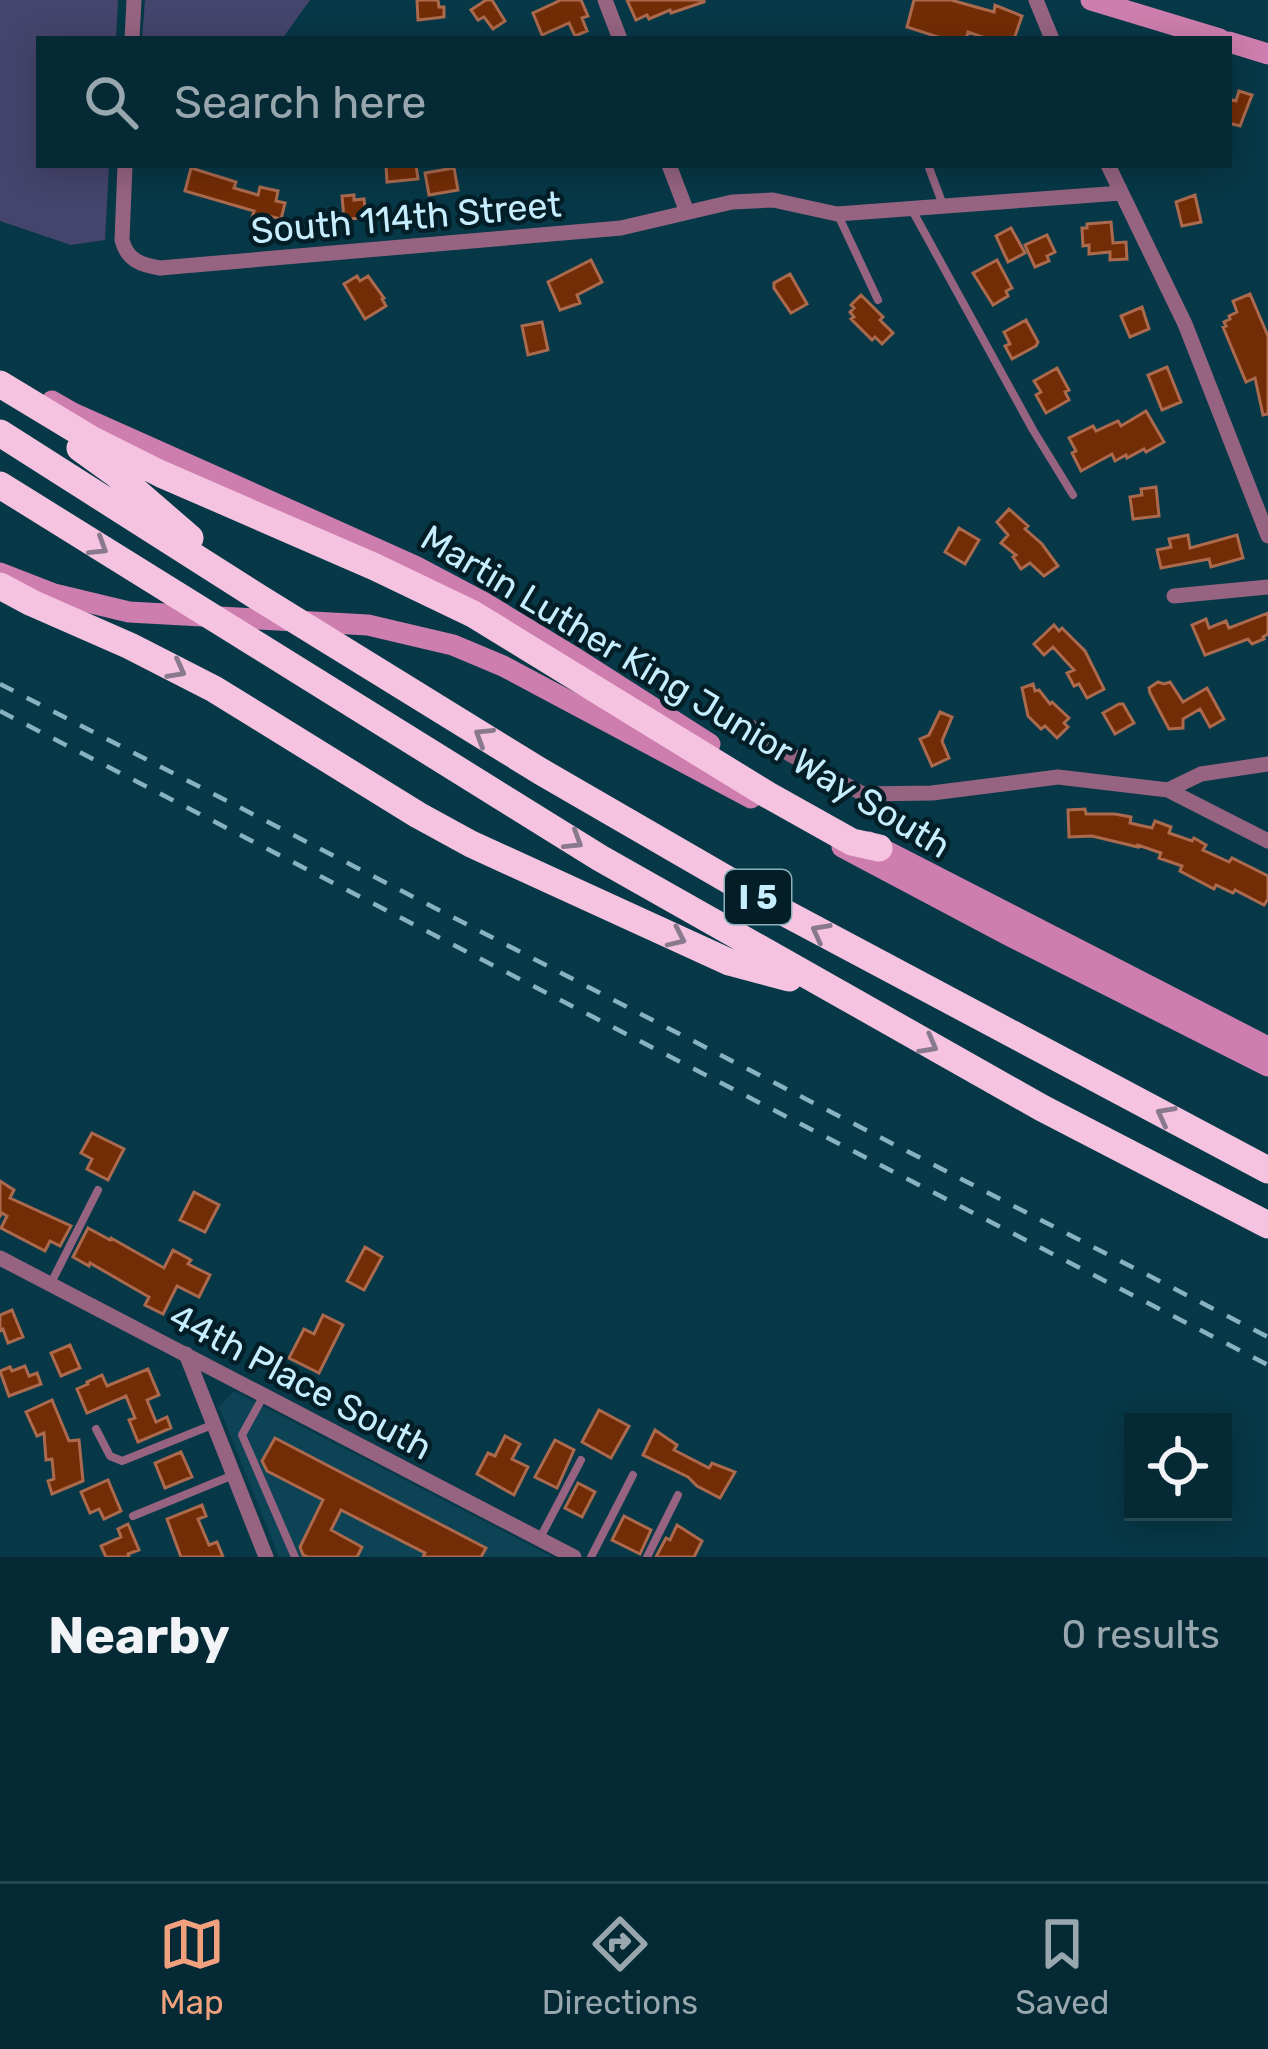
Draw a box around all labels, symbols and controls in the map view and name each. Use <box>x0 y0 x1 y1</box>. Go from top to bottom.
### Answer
search box <box>36 36 1232 168</box>
icon: search <box>78 69 144 135</box>
text: Search here <box>174 76 426 129</box>
street label: South 114th Street <box>249 182 563 252</box>
street label: Martin Luther King Junior Way South <box>413 516 958 867</box>
one-way arrow <box>86 533 108 555</box>
one-way arrow <box>164 656 185 679</box>
one-way arrow <box>474 728 496 750</box>
one-way arrow <box>560 827 582 849</box>
road number: I 5 <box>725 870 791 924</box>
one-way arrow <box>812 923 833 946</box>
one-way arrow <box>665 924 686 947</box>
one-way arrow <box>916 1031 937 1054</box>
one-way arrow <box>1156 1106 1177 1129</box>
street label: 44th Place South <box>162 1294 439 1469</box>
map controls <box>1124 1413 1232 1521</box>
button: locate <box>1124 1413 1232 1521</box>
text: Nearby <box>48 1605 230 1666</box>
text: 0 results <box>1061 1612 1220 1658</box>
tab: Map <box>159 1911 225 2022</box>
tab: Directions <box>542 1911 698 2022</box>
tab: Saved <box>1015 1911 1109 2022</box>

